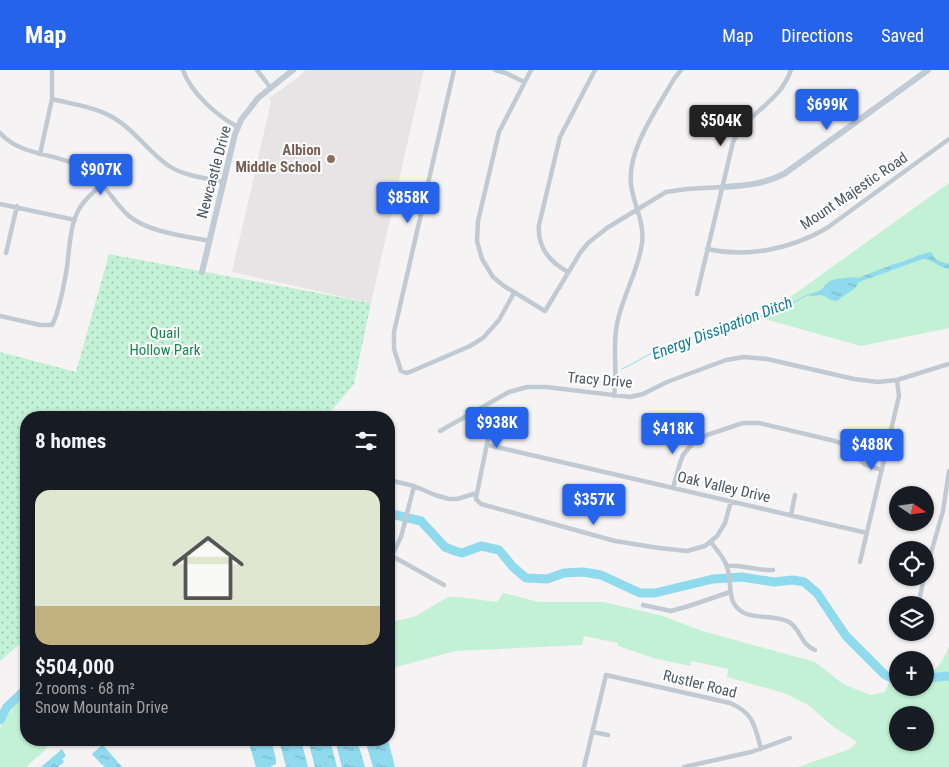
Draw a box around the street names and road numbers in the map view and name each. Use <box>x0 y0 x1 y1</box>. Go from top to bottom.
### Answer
street label: Newcastle Drive <box>193 124 235 220</box>
street label: Mount Majestic Road <box>797 148 911 234</box>
street label: Tracy Drive <box>567 368 633 392</box>
street label: Oak Valley Drive <box>676 468 772 506</box>
street label: Rustler Road <box>661 666 739 702</box>

